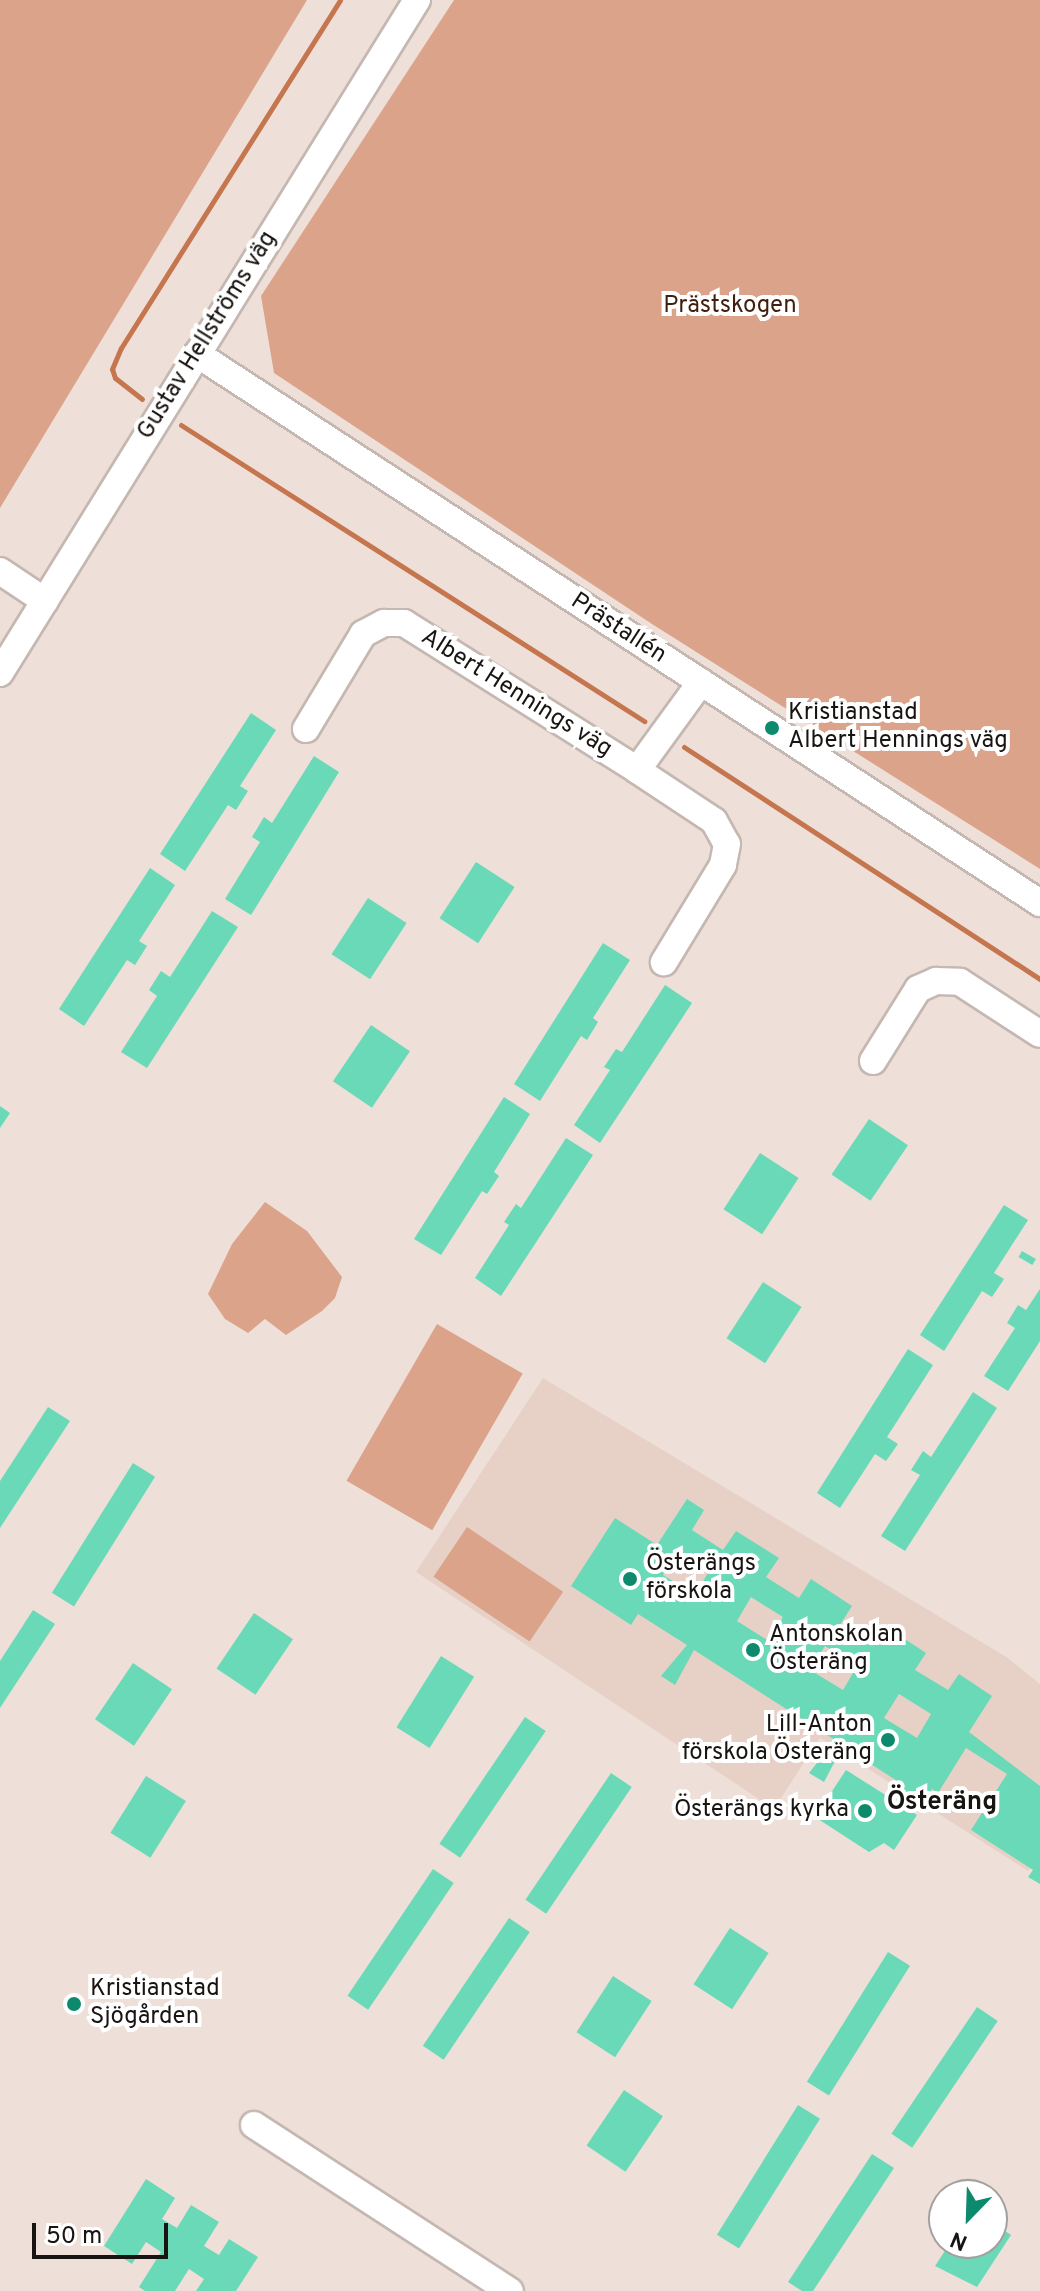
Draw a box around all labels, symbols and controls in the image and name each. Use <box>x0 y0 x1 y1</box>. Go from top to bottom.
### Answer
street label: Gustav Hellströms väg <box>132 227 284 445</box>
park label: Prästskogen <box>663 293 797 321</box>
street label: Prästallén <box>565 587 671 671</box>
street label: Albert Hennings väg <box>415 624 617 764</box>
place label: Kristianstad Albert Hennings väg <box>788 700 1008 756</box>
marker: Kristianstad Albert Hennings väg <box>763 719 781 737</box>
place label: Österängs förskola <box>646 1551 756 1607</box>
marker: Österängs förskola <box>621 1570 639 1588</box>
place label: Antonskolan Österäng <box>769 1622 903 1678</box>
marker: Antonskolan Österäng <box>744 1641 762 1659</box>
place label: Lill-Anton förskola Österäng <box>682 1712 872 1768</box>
marker: Lill-Anton förskola Österäng <box>879 1731 897 1749</box>
district label: Österäng <box>887 1787 997 1819</box>
place label: Österängs kyrka <box>674 1797 849 1825</box>
marker: Österängs kyrka <box>856 1802 874 1820</box>
place label: Kristianstad Sjögården <box>90 1976 220 2032</box>
marker: Kristianstad Sjögården <box>65 1995 83 2013</box>
north arrow <box>928 2179 1008 2259</box>
scale bar <box>36 2207 172 2257</box>
text: 50 m <box>46 2222 102 2252</box>
text: N <box>947 2224 972 2255</box>

